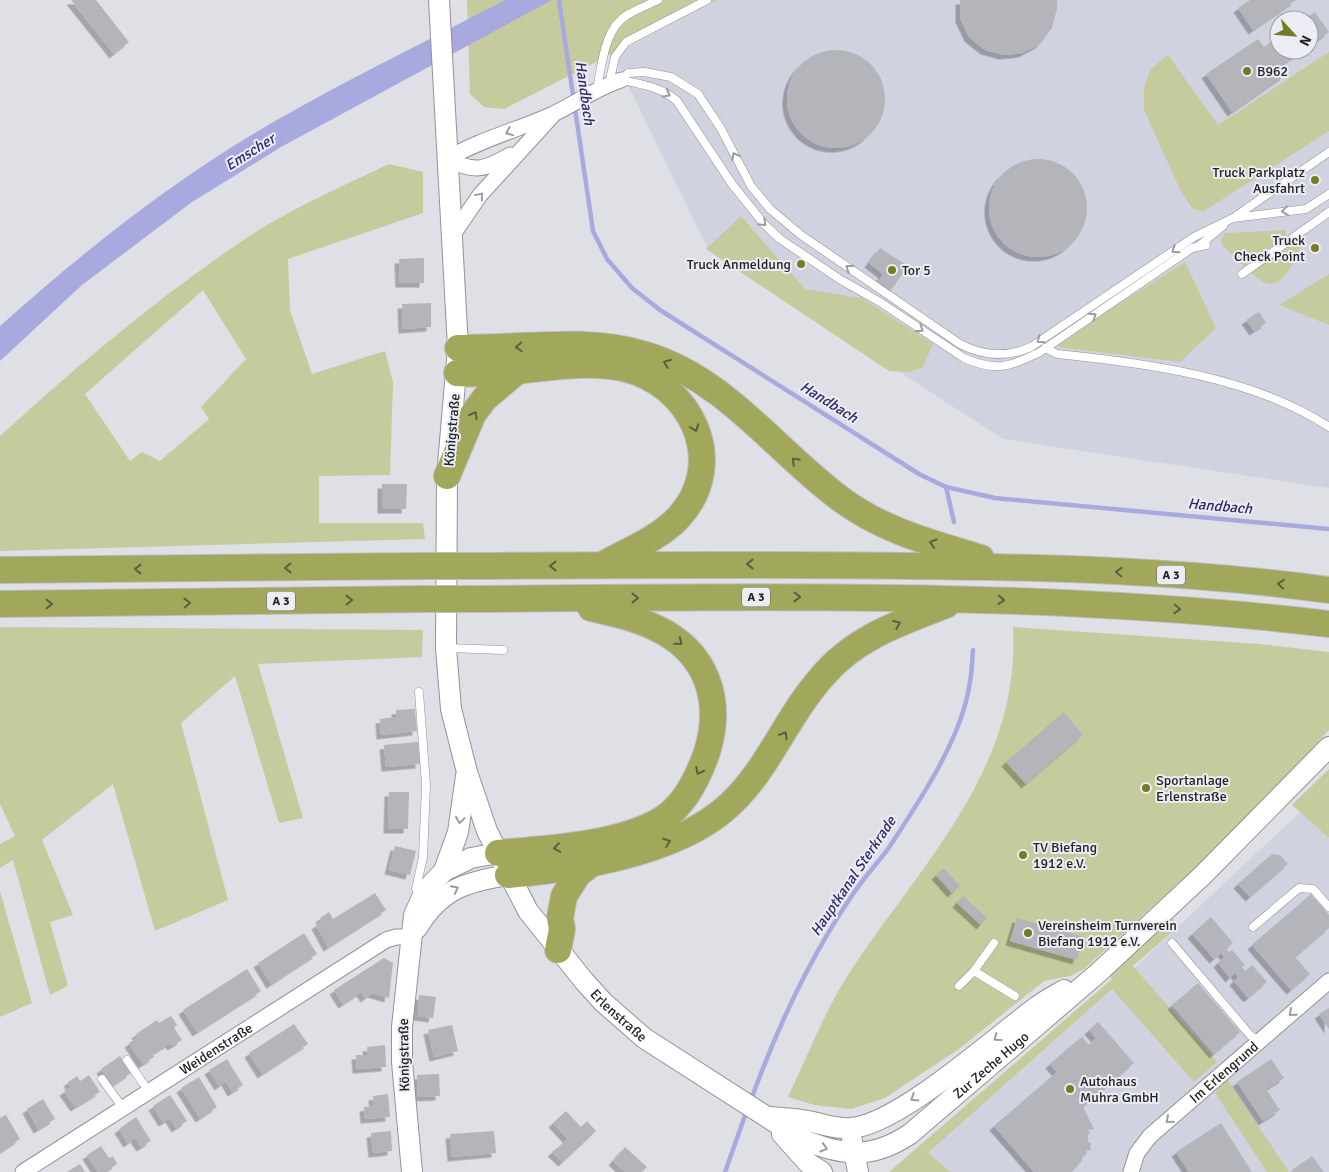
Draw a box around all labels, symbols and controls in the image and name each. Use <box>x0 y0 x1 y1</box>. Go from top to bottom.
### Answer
north arrow <box>1269 10 1319 60</box>
text: N <box>1295 32 1315 49</box>
water label: Handbach <box>572 60 599 127</box>
place label: B962 <box>1257 63 1288 80</box>
marker: B962 <box>1241 65 1253 77</box>
one-way arrow <box>661 88 670 98</box>
one-way arrow <box>505 126 514 136</box>
water label: Emscher <box>222 128 280 174</box>
one-way arrow <box>731 152 741 161</box>
place label: Truck Parkplatz Ausfahrt <box>1213 164 1305 197</box>
marker: Truck Parkplatz Ausfahrt <box>1309 174 1321 186</box>
one-way arrow <box>474 193 483 202</box>
one-way arrow <box>1281 205 1289 216</box>
one-way arrow <box>758 217 767 226</box>
place label: Truck Check Point <box>1234 232 1305 265</box>
marker: Truck Check Point <box>1309 242 1321 254</box>
one-way arrow <box>1171 244 1181 253</box>
place label: Truck Anmeldung <box>687 256 791 273</box>
marker: Truck Anmeldung <box>795 258 807 270</box>
place label: Tor 5 <box>902 262 931 279</box>
marker: Tor 5 <box>886 264 898 276</box>
one-way arrow <box>845 265 854 274</box>
one-way arrow <box>1088 312 1097 322</box>
one-way arrow <box>914 323 924 332</box>
one-way arrow <box>1037 334 1046 344</box>
one-way arrow <box>515 342 522 352</box>
one-way arrow <box>663 358 672 369</box>
water label: Handbach <box>797 377 862 427</box>
street label: Königstraße <box>440 393 464 467</box>
one-way arrow <box>467 411 477 420</box>
one-way arrow <box>689 423 699 432</box>
one-way arrow <box>792 458 801 467</box>
water label: Handbach <box>1187 494 1254 518</box>
one-way arrow <box>929 539 937 549</box>
one-way arrow <box>746 559 754 569</box>
one-way arrow <box>548 561 556 571</box>
one-way arrow <box>284 563 292 573</box>
one-way arrow <box>134 564 142 574</box>
road number: A 3 <box>1157 566 1185 584</box>
one-way arrow <box>1114 567 1122 578</box>
one-way arrow <box>1276 579 1284 590</box>
road number: A 3 <box>742 588 770 606</box>
road number: A 3 <box>267 592 295 610</box>
one-way arrow <box>794 592 801 602</box>
one-way arrow <box>631 593 639 603</box>
one-way arrow <box>345 595 353 606</box>
one-way arrow <box>997 595 1005 605</box>
one-way arrow <box>183 598 191 608</box>
one-way arrow <box>45 599 53 609</box>
one-way arrow <box>1173 603 1181 614</box>
one-way arrow <box>892 619 901 630</box>
one-way arrow <box>673 637 682 646</box>
one-way arrow <box>777 731 787 740</box>
one-way arrow <box>695 766 705 775</box>
place label: Sportanlage Erlenstraße <box>1156 772 1229 805</box>
marker: Sportanlage Erlenstraße <box>1140 782 1152 794</box>
water label: Hauptkanal Sterkrade <box>806 812 900 939</box>
one-way arrow <box>455 815 465 824</box>
one-way arrow <box>662 838 671 848</box>
place label: TV Biefang 1912 e.V. <box>1033 839 1097 872</box>
one-way arrow <box>553 842 561 852</box>
marker: TV Biefang 1912 e.V. <box>1017 849 1029 861</box>
one-way arrow <box>450 885 459 895</box>
place label: Vereinsheim Turnverein Biefang 1912 e.V. <box>1038 917 1177 950</box>
marker: Vereinsheim Turnverein Biefang 1912 e.V. <box>1022 927 1034 939</box>
street label: Erlenstraße <box>587 985 651 1045</box>
one-way arrow <box>1289 1008 1298 1017</box>
street label: Königstraße <box>395 1018 413 1092</box>
street label: Weidenstraße <box>176 1019 256 1078</box>
street label: Zur Zeche Hugo <box>950 1028 1032 1102</box>
one-way arrow <box>993 1032 1003 1041</box>
street label: Im Erlengrund <box>1186 1038 1262 1106</box>
place label: Autohaus Muhra GmbH <box>1080 1073 1159 1106</box>
marker: Autohaus Muhra GmbH <box>1064 1083 1076 1095</box>
one-way arrow <box>911 1092 920 1102</box>
one-way arrow <box>1166 1114 1175 1123</box>
one-way arrow <box>820 1142 828 1152</box>

